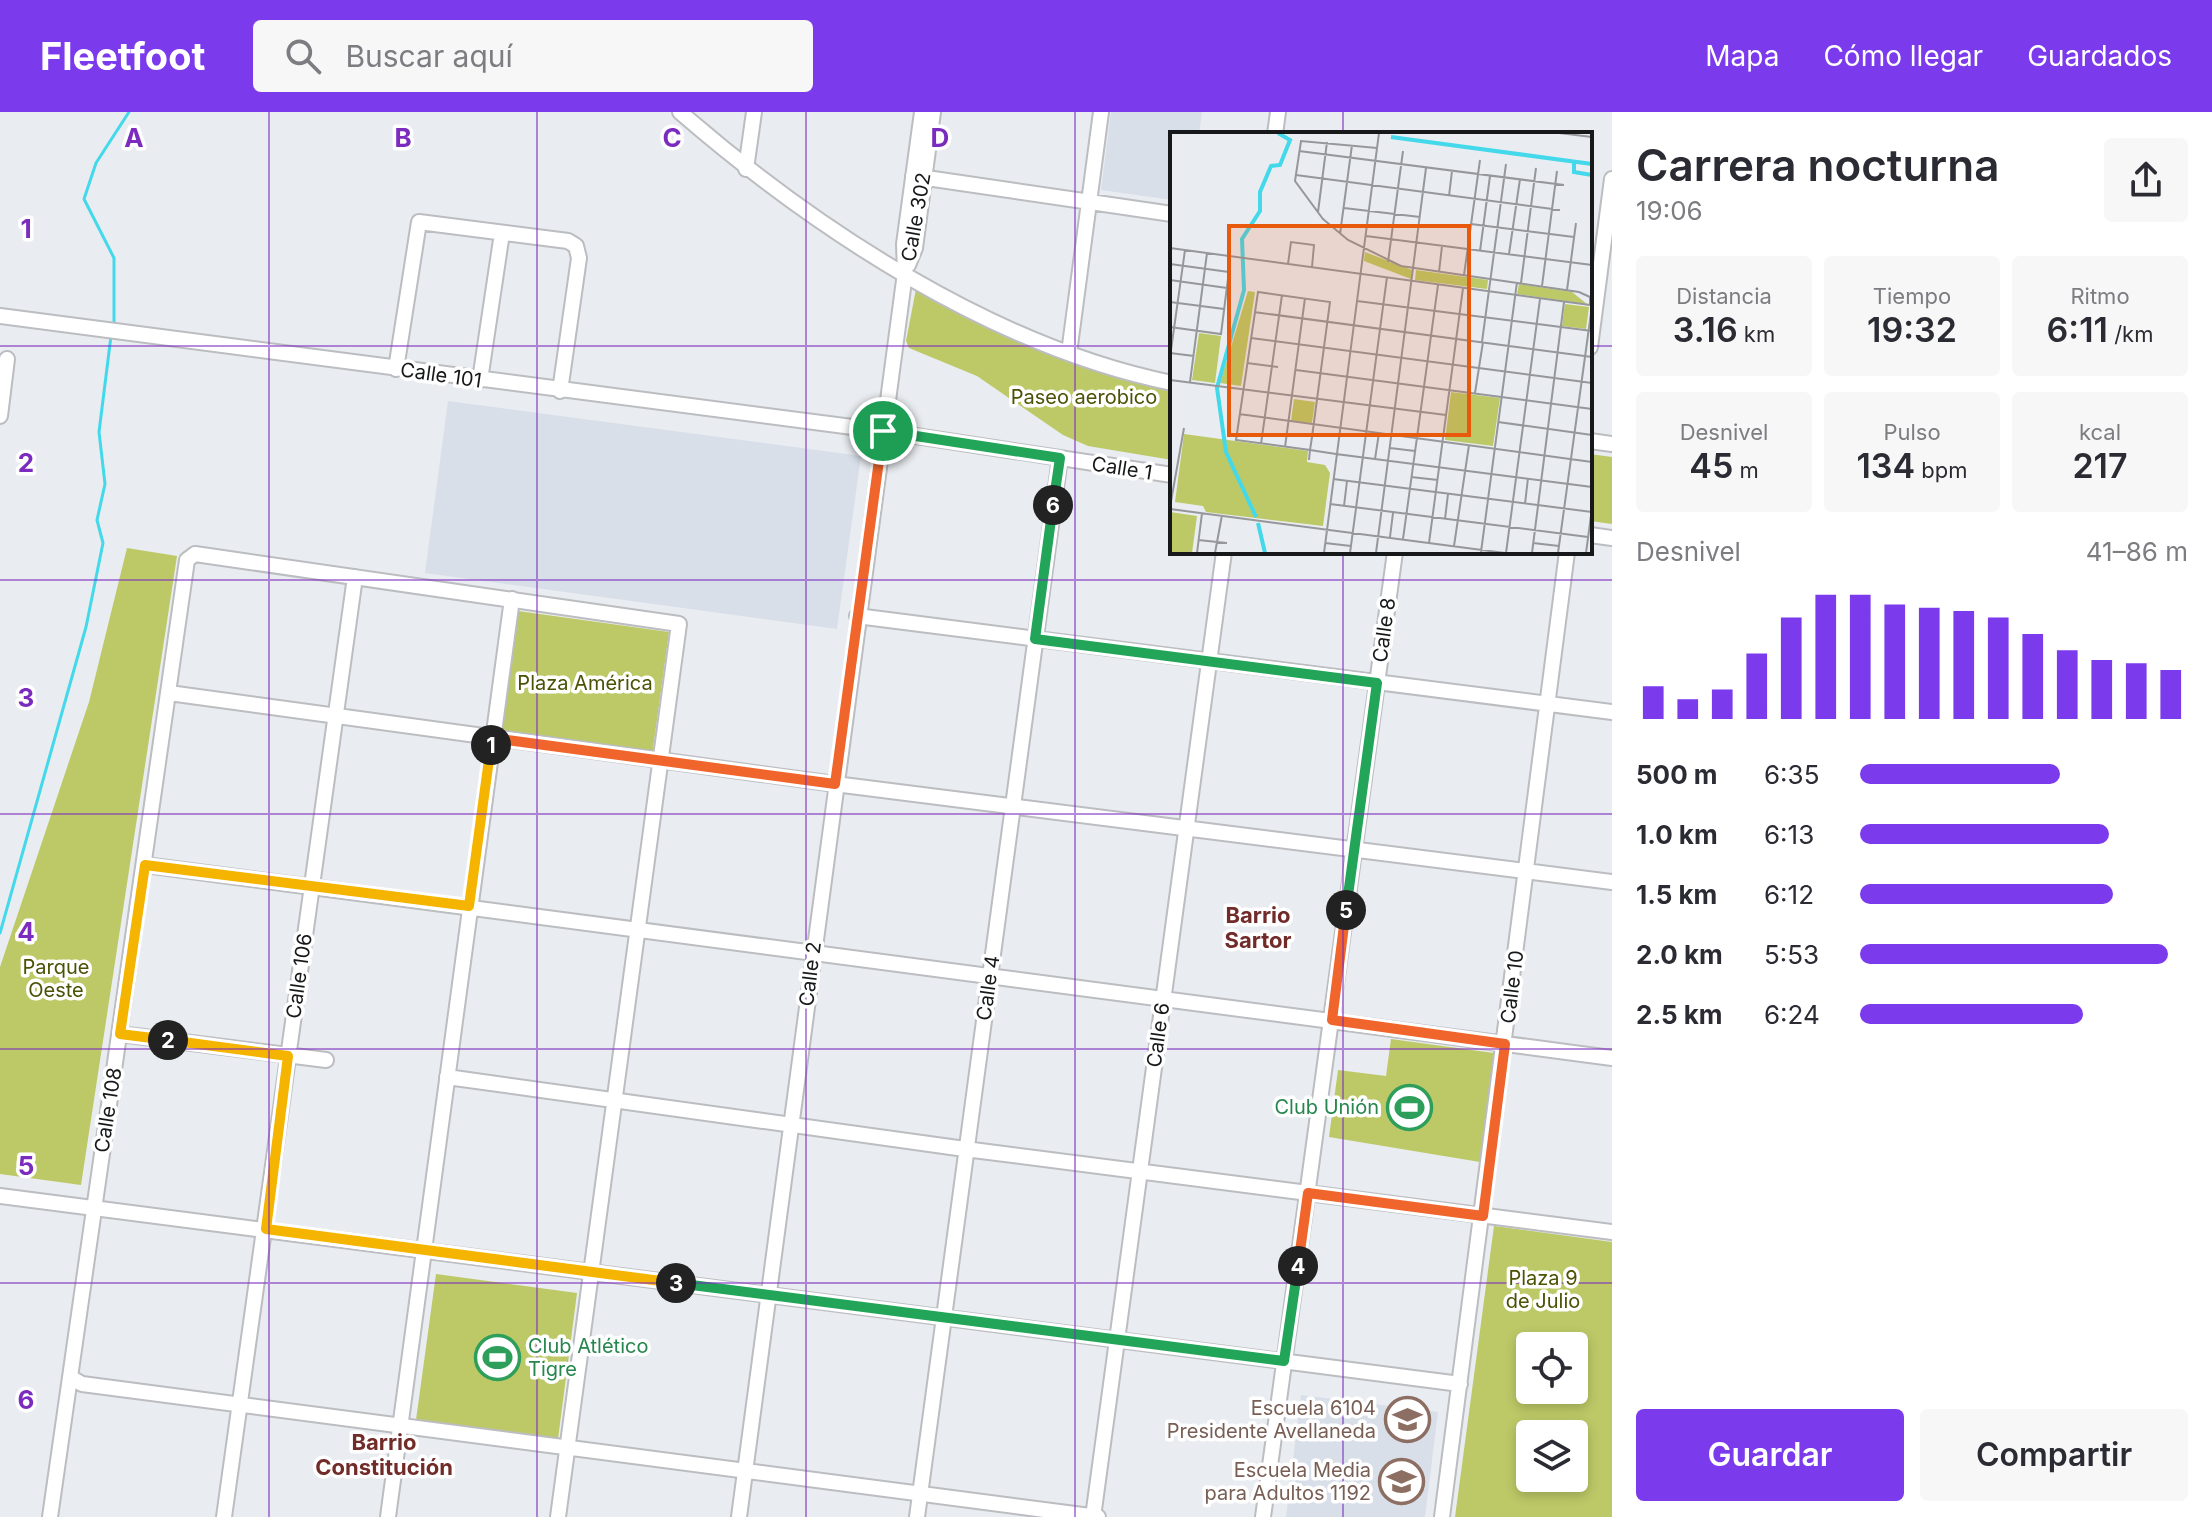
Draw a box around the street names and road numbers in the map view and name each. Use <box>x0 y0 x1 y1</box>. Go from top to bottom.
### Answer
street label: Calle 302 <box>896 171 936 263</box>
street label: Calle 101 <box>399 357 483 393</box>
street label: Calle 1 <box>1090 451 1154 485</box>
street label: Calle 8 <box>1368 596 1400 664</box>
street label: Calle 106 <box>281 932 317 1020</box>
street label: Calle 2 <box>794 940 826 1008</box>
street label: Calle 10 <box>1496 949 1528 1025</box>
street label: Calle 4 <box>972 954 1004 1022</box>
street label: Calle 6 <box>1142 1001 1174 1069</box>
street label: Calle 108 <box>89 1066 127 1154</box>

